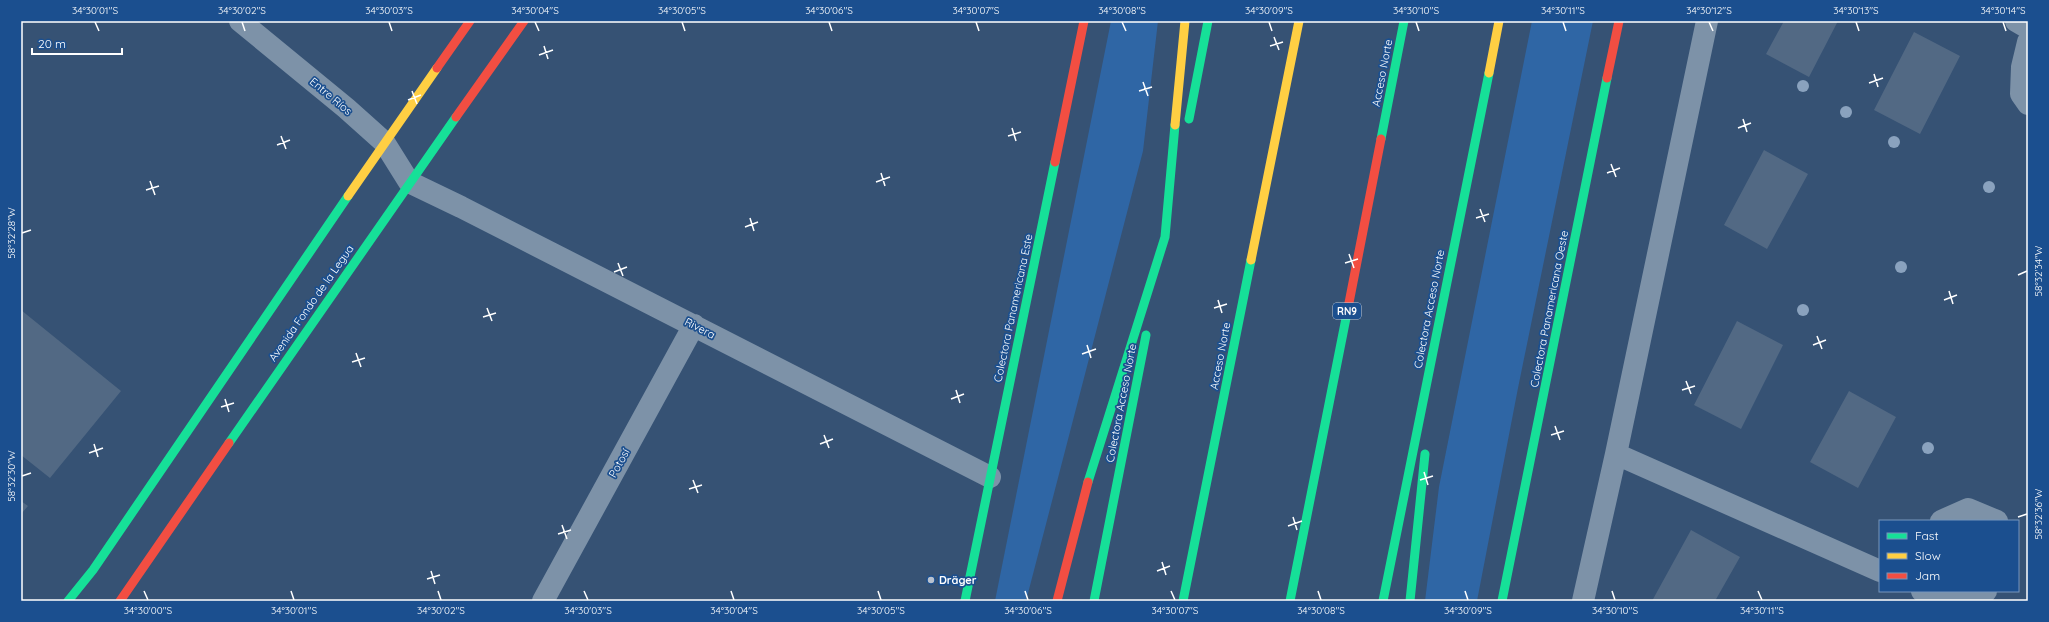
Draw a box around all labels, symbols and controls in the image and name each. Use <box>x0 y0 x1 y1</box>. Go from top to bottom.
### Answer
text: 34°30'01"S <box>72 4 118 17</box>
text: 34°30'02"S <box>218 4 266 17</box>
text: 34°30'03"S <box>365 4 413 17</box>
text: 34°30'04"S <box>511 4 559 17</box>
text: 34°30'05"S <box>658 4 706 17</box>
text: 34°30'06"S <box>805 4 853 17</box>
text: 34°30'07"S <box>953 4 1000 17</box>
text: 34°30'08"S <box>1098 4 1146 17</box>
text: 34°30'09"S <box>1245 4 1293 17</box>
text: 34°30'10"S <box>1393 4 1439 17</box>
text: 34°30'11"S <box>1541 4 1585 17</box>
text: 34°30'12"S <box>1686 4 1732 17</box>
text: 34°30'13"S <box>1833 4 1879 17</box>
text: 34°30'14"S <box>1980 4 2026 17</box>
scale bar <box>32 30 122 56</box>
text: 20 m <box>38 36 66 51</box>
street label: Acceso Norte <box>1369 38 1395 108</box>
street label: Entre Ríos <box>307 74 355 118</box>
text: 58°32'28"W <box>5 207 18 259</box>
street label: Colectora Panamericana Oeste <box>1527 229 1571 389</box>
street label: Colectora Panamericana Este <box>990 233 1036 383</box>
street label: Avenida Fondo de la Legua <box>265 242 357 364</box>
text: 58°32'34"W <box>2032 245 2045 296</box>
street label: Colectora Acceso Norte <box>1411 248 1447 370</box>
road number: RN9 <box>1333 303 1361 319</box>
street label: Rivera <box>682 314 718 342</box>
street label: Acceso Norte <box>1207 321 1233 391</box>
street label: Colectora Acceso Norte <box>1103 342 1139 464</box>
street label: Potosí <box>605 446 633 480</box>
text: 58°32'30"W <box>5 450 18 502</box>
text: 58°32'36"W <box>2032 488 2045 540</box>
legend <box>1879 520 2019 592</box>
text: Fast <box>1915 528 1939 543</box>
text: Slow <box>1915 548 1941 563</box>
text: Jam <box>1915 568 1940 583</box>
place label: Dräger <box>939 573 977 587</box>
marker: Dräger <box>926 575 936 585</box>
text: 34°30'00"S <box>124 604 173 617</box>
text: 34°30'01"S <box>271 604 317 617</box>
text: 34°30'02"S <box>417 604 465 617</box>
text: 34°30'03"S <box>564 604 612 617</box>
text: 34°30'04"S <box>710 604 758 617</box>
text: 34°30'05"S <box>857 604 905 617</box>
text: 34°30'06"S <box>1004 604 1052 617</box>
text: 34°30'07"S <box>1152 604 1199 617</box>
text: 34°30'08"S <box>1297 604 1345 617</box>
text: 34°30'09"S <box>1444 604 1492 617</box>
text: 34°30'10"S <box>1592 604 1638 617</box>
text: 34°30'11"S <box>1740 604 1784 617</box>

